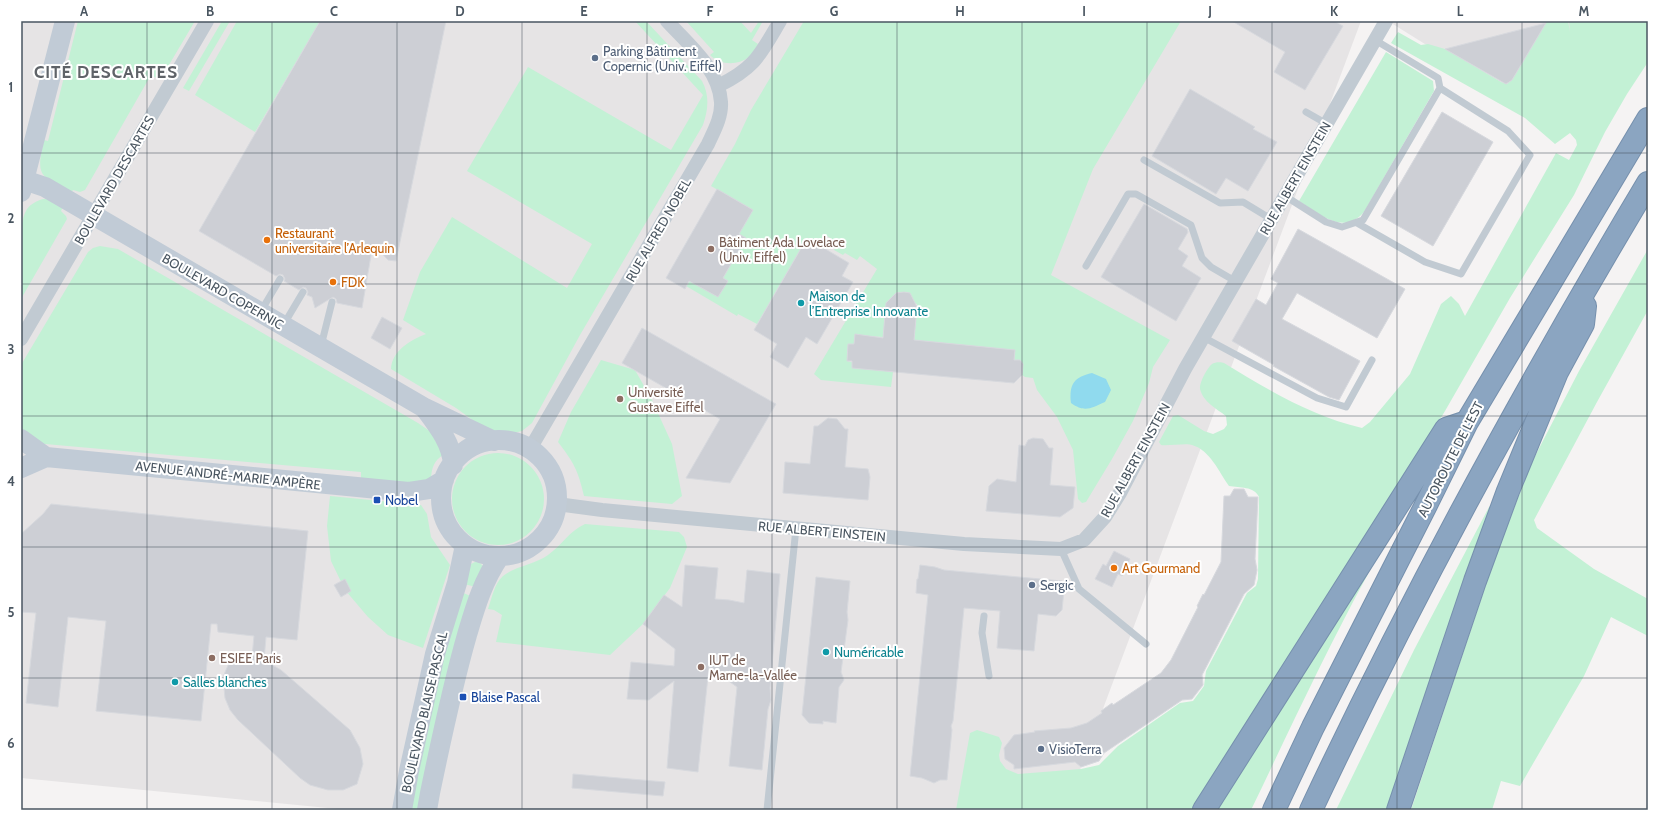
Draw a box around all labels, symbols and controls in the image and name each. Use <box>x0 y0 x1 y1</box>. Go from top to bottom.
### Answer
text: A <box>80 3 89 19</box>
text: B <box>206 3 214 19</box>
text: C <box>330 3 338 19</box>
text: D <box>455 3 465 19</box>
text: E <box>580 3 588 19</box>
text: F <box>707 3 714 19</box>
text: G <box>830 3 839 19</box>
text: H <box>955 3 965 19</box>
text: I <box>1082 3 1086 19</box>
text: J <box>1207 3 1212 19</box>
text: K <box>1330 3 1339 19</box>
text: L <box>1457 3 1464 19</box>
text: M <box>1579 3 1590 19</box>
place label: Parking Bâtiment Copernic (Univ. Eiffel) <box>603 43 722 74</box>
marker: Parking Bâtiment Copernic (Univ. Eiffel) <box>590 53 600 63</box>
district label: CITÉ DESCARTES <box>34 62 178 82</box>
text: 1 <box>9 79 13 95</box>
street label: BOULEVARD DESCARTES <box>71 112 158 247</box>
street label: RUE ALBERT EINSTEIN <box>1256 118 1334 238</box>
street label: RUE ALFRED NOBEL <box>622 175 694 285</box>
text: 2 <box>8 210 15 226</box>
place label: Restaurant universitaire l’Arlequin <box>275 225 394 256</box>
place label: Bâtiment Ada Lovelace (Univ. Eiffel) <box>719 234 845 265</box>
marker: Restaurant universitaire l’Arlequin <box>262 235 272 245</box>
marker: Bâtiment Ada Lovelace (Univ. Eiffel) <box>706 244 716 254</box>
street label: BOULEVARD COPERNIC <box>160 250 286 332</box>
place label: FDK <box>341 274 365 290</box>
marker: FDK <box>328 277 338 287</box>
place label: Maison de l’Entreprise Innovante <box>809 288 929 319</box>
marker: Maison de l’Entreprise Innovante <box>796 298 806 308</box>
text: 3 <box>7 341 15 357</box>
place label: Université Gustave Eiffel <box>628 384 704 415</box>
marker: Université Gustave Eiffel <box>615 394 625 404</box>
street label: AUTOROUTE DE L’EST <box>1414 399 1486 519</box>
street label: RUE ALBERT EINSTEIN <box>1097 400 1173 520</box>
street label: AVENUE ANDRÉ-MARIE AMPÈRE <box>135 456 322 493</box>
text: 4 <box>7 473 15 489</box>
place label: Nobel <box>385 492 418 508</box>
marker: Nobel <box>372 495 382 505</box>
street label: RUE ALBERT EINSTEIN <box>757 517 887 545</box>
place label: Art Gourmand <box>1122 560 1200 576</box>
marker: Art Gourmand <box>1109 563 1119 573</box>
place label: Sergic <box>1040 577 1074 593</box>
marker: Sergic <box>1027 580 1037 590</box>
text: 5 <box>8 604 15 620</box>
street label: BOULEVARD BLAISE PASCAL <box>398 629 450 794</box>
place label: Numéricable <box>834 644 904 660</box>
marker: Numéricable <box>821 647 831 657</box>
place label: ESIEE Paris <box>220 650 282 666</box>
place label: IUT de Marne-la-Vallée <box>709 652 797 683</box>
marker: ESIEE Paris <box>207 653 217 663</box>
marker: IUT de Marne-la-Vallée <box>696 662 706 672</box>
place label: Salles blanches <box>183 674 267 690</box>
marker: Salles blanches <box>170 677 180 687</box>
place label: Blaise Pascal <box>471 689 540 705</box>
marker: Blaise Pascal <box>458 692 468 702</box>
text: 6 <box>7 735 15 751</box>
place label: VisioTerra <box>1049 741 1102 757</box>
marker: VisioTerra <box>1036 744 1046 754</box>

